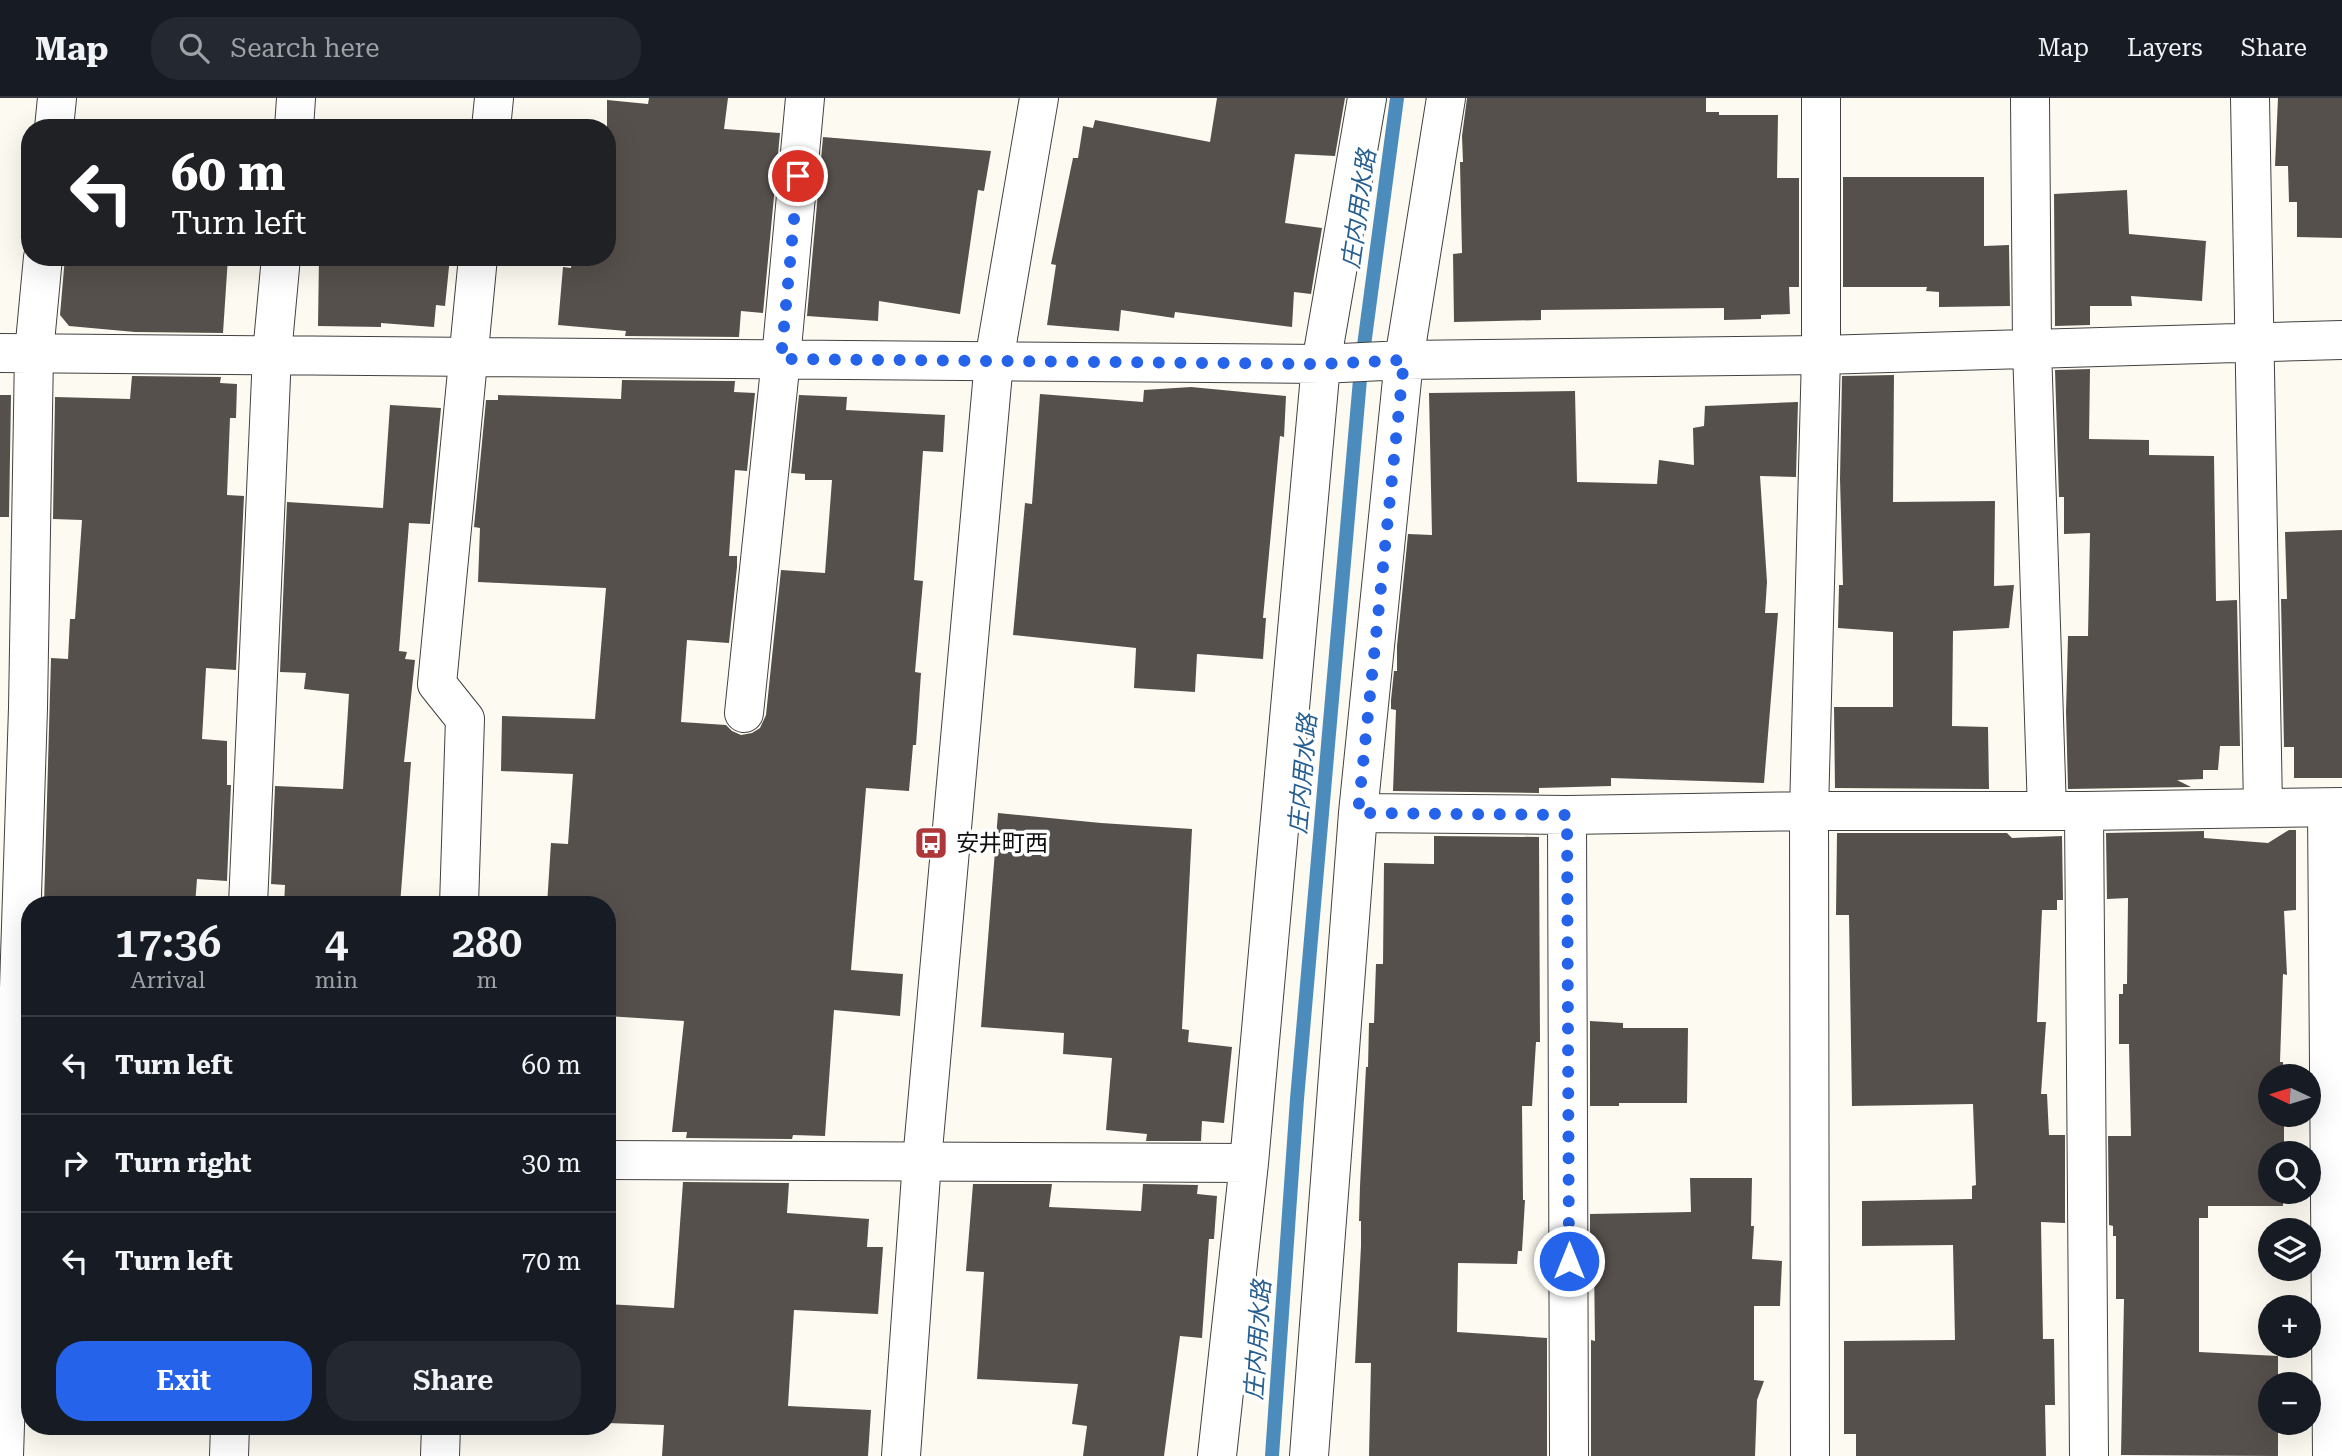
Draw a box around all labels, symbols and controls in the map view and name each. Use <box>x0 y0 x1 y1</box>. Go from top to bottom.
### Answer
search box <box>151 17 641 80</box>
text: Map <box>35 29 109 68</box>
icon: search <box>175 29 213 67</box>
text: Search here <box>231 33 380 63</box>
text: Map <box>2038 34 2089 62</box>
text: Layers <box>2127 34 2203 62</box>
text: Share <box>2241 34 2307 62</box>
text: 60 m <box>171 145 286 202</box>
pin <box>768 146 828 206</box>
water label: 庄内用水路 <box>1337 146 1381 270</box>
icon: left <box>56 147 147 238</box>
icon: arrive <box>779 157 817 195</box>
text: Turn left <box>171 204 306 242</box>
water label: 庄内用水路 <box>1284 711 1322 835</box>
bus stop icon: 安井町西 <box>912 824 950 862</box>
place label: 安井町西 <box>956 830 1048 857</box>
text: 17:36 <box>115 918 221 967</box>
text: 4 <box>325 918 348 967</box>
text: 280 <box>452 918 522 967</box>
text: Arrival <box>131 967 205 994</box>
text: min <box>315 967 358 994</box>
text: m <box>476 967 497 994</box>
icon: left <box>56 1046 94 1084</box>
text: Turn left <box>115 1050 233 1080</box>
text: 60 m <box>522 1050 581 1080</box>
north arrow <box>2258 1064 2320 1127</box>
map controls <box>2258 1064 2321 1435</box>
button: search <box>2258 1141 2321 1204</box>
icon: right <box>56 1144 94 1182</box>
text: Turn right <box>115 1148 251 1178</box>
text: 30 m <box>522 1148 581 1178</box>
button: layers <box>2258 1218 2321 1281</box>
position arrow <box>1532 1224 1606 1298</box>
icon: left <box>56 1242 94 1280</box>
text: Turn left <box>115 1246 233 1276</box>
text: 70 m <box>522 1246 581 1276</box>
water label: 庄内用水路 <box>1240 1277 1276 1401</box>
button: + <box>2258 1295 2321 1358</box>
button: Exit <box>56 1341 312 1421</box>
button: Share <box>326 1341 581 1421</box>
button: − <box>2258 1372 2321 1435</box>

